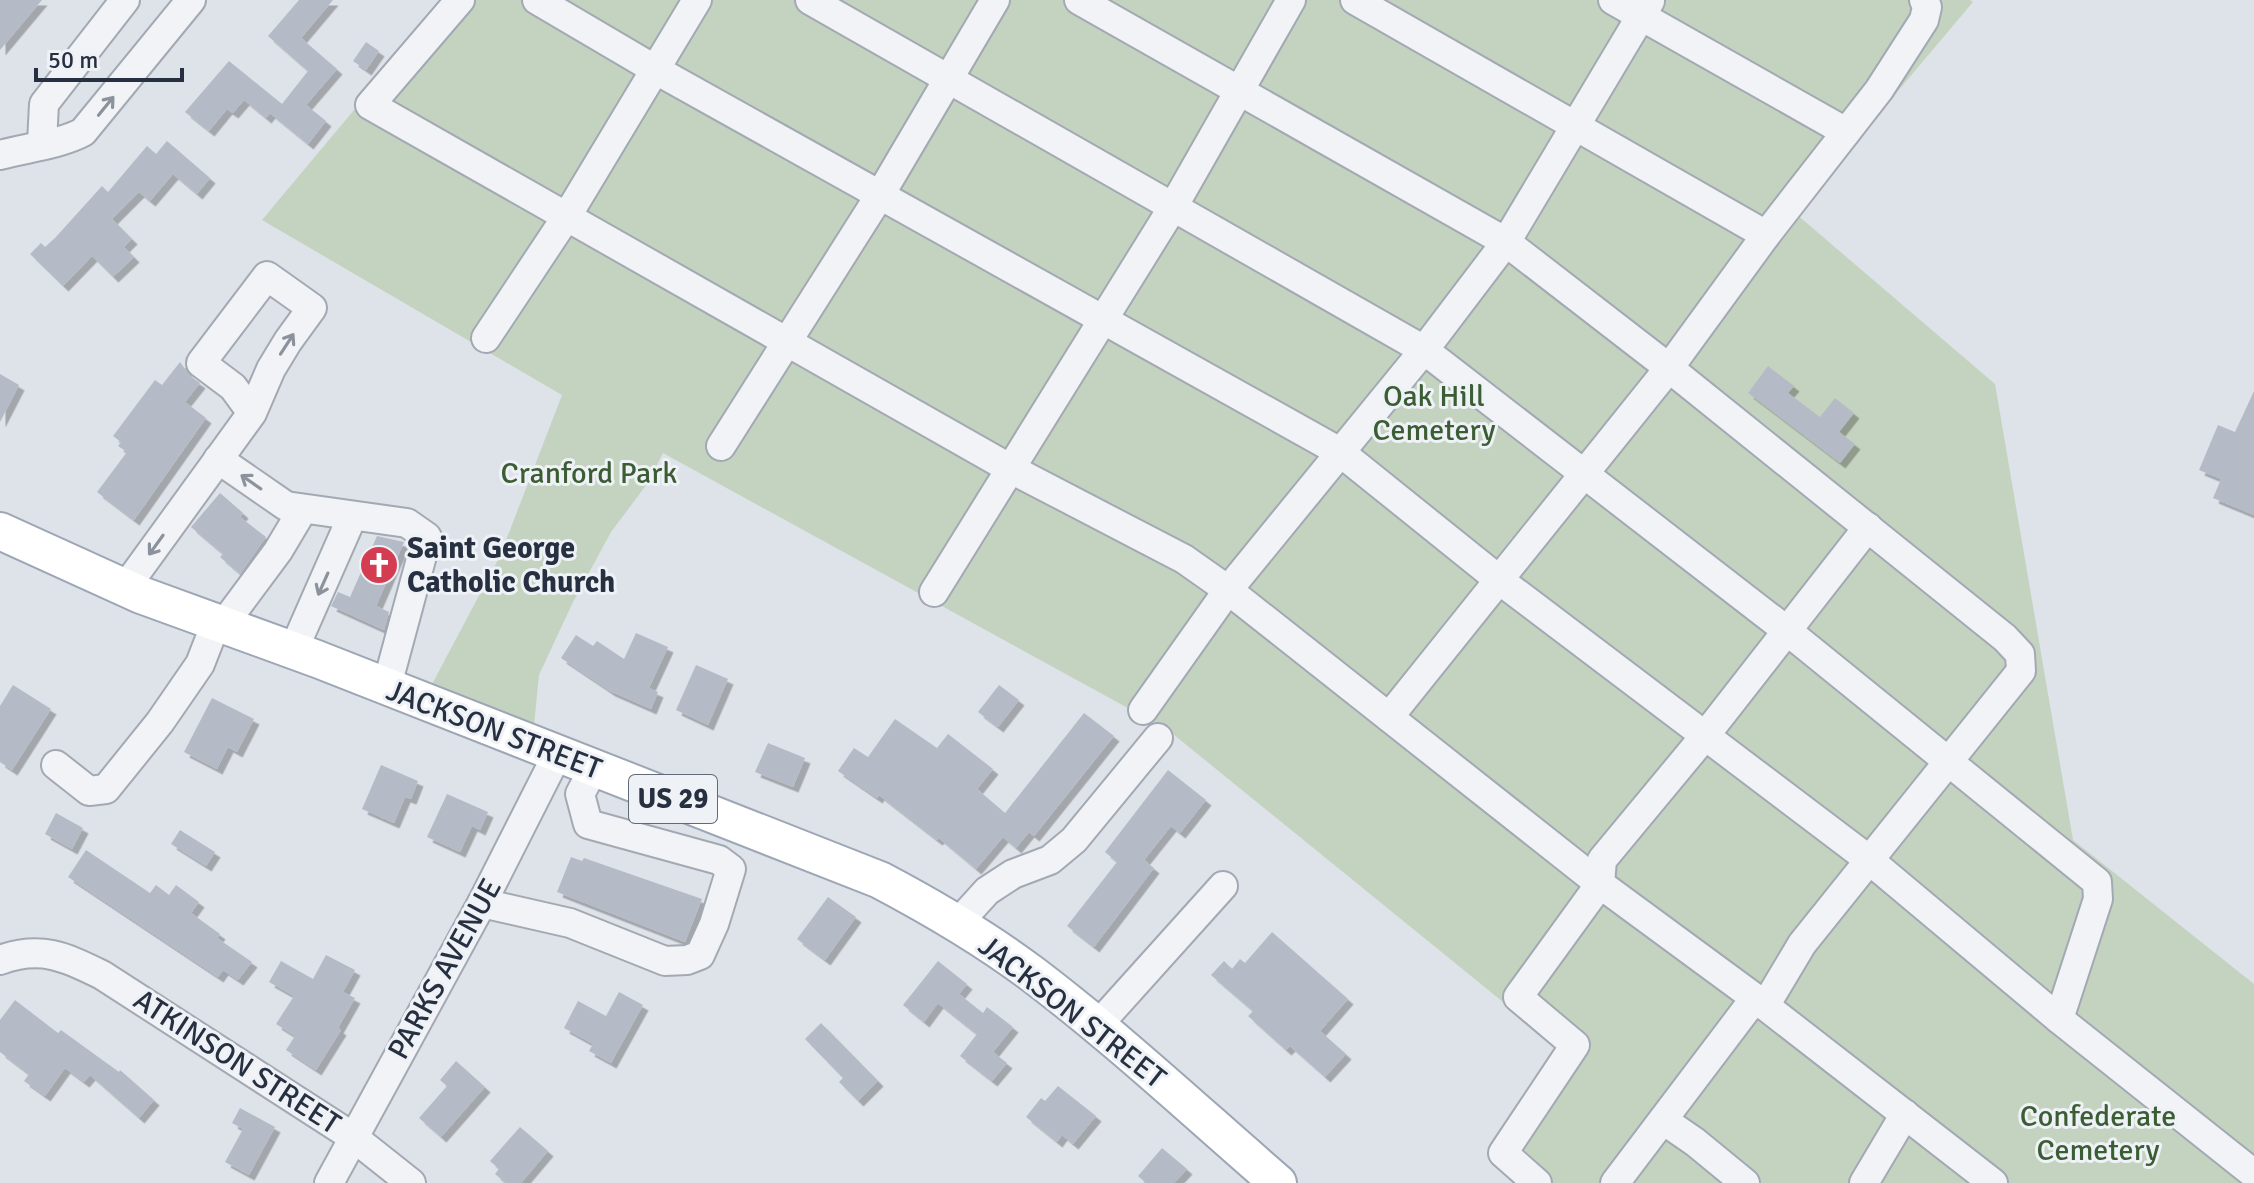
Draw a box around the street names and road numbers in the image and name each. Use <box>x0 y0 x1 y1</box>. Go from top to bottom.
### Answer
street label: JACKSON STREET <box>381 672 607 788</box>
road number: US 29 <box>629 775 717 823</box>
street label: PARKS AVENUE <box>380 872 510 1066</box>
street label: JACKSON STREET <box>971 927 1173 1097</box>
street label: ATKINSON STREET <box>127 981 348 1143</box>

